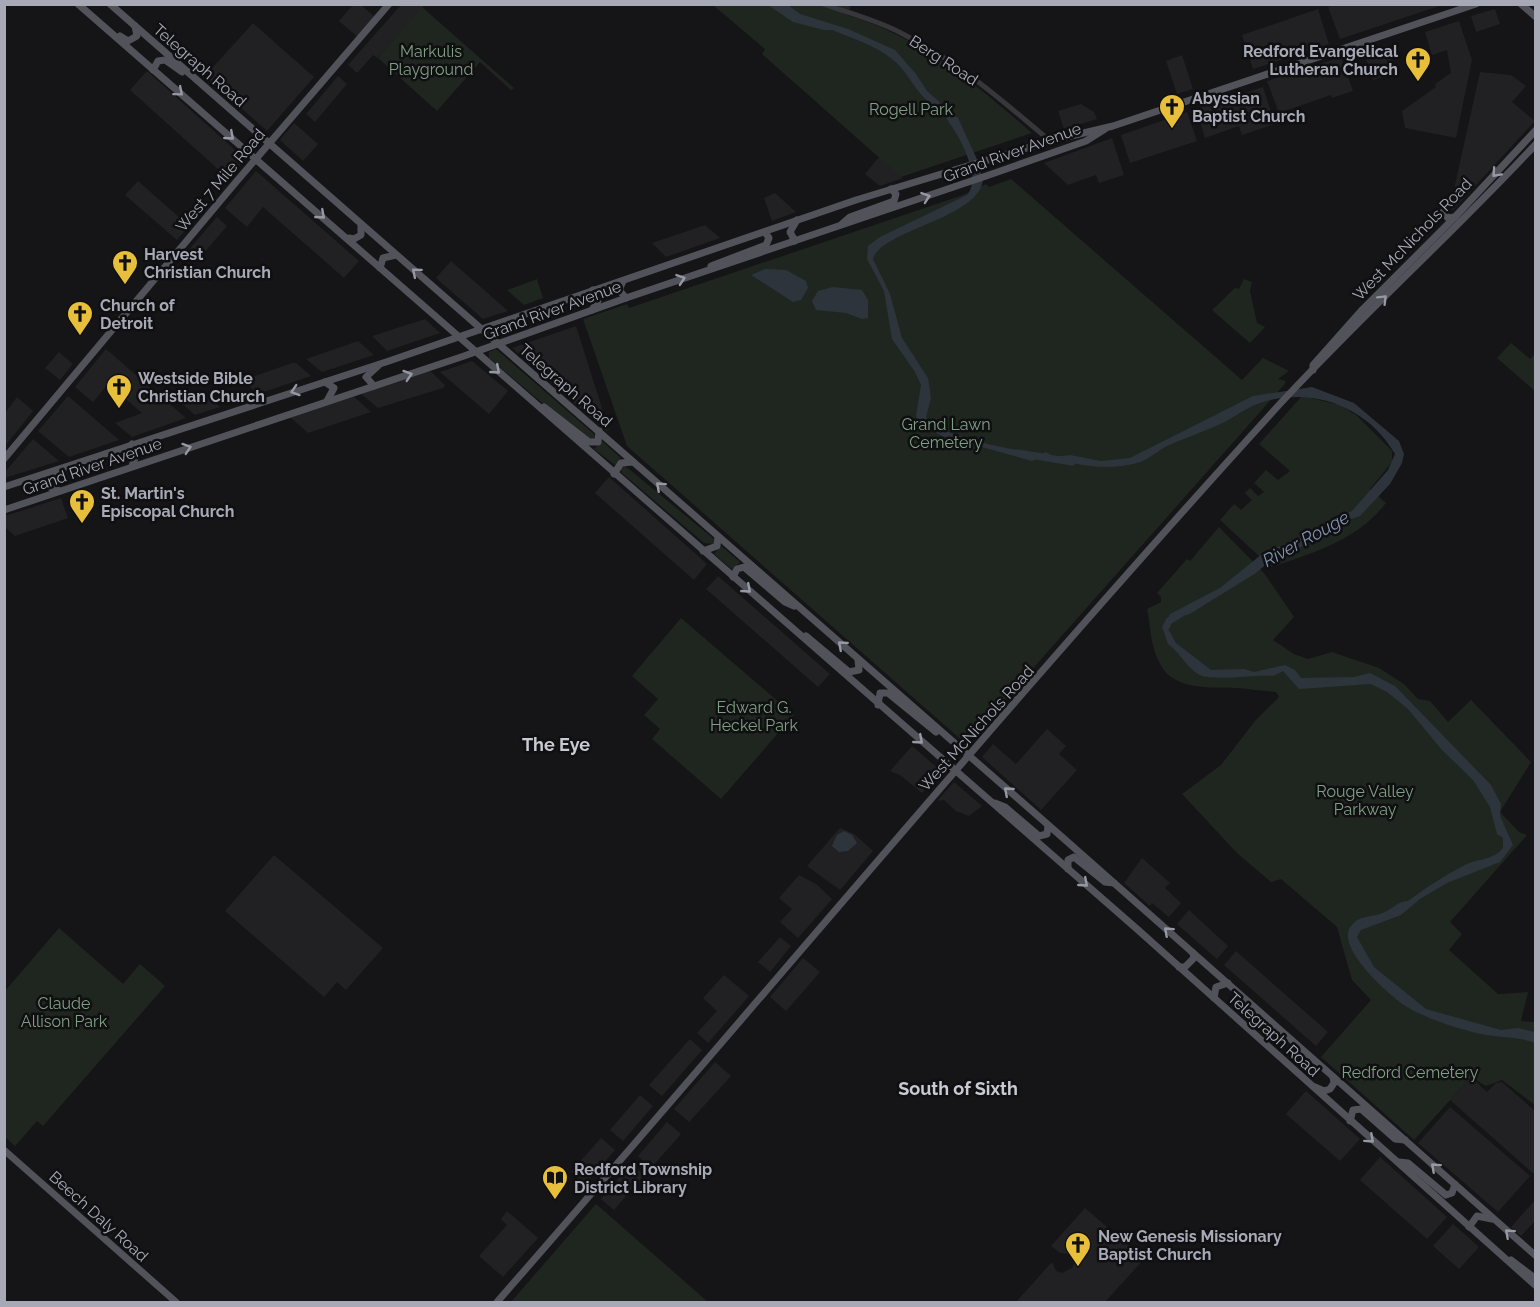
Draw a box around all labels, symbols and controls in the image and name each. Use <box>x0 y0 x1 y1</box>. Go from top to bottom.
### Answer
street label: Telegraph Road <box>149 20 250 111</box>
street label: Berg Road <box>906 31 982 90</box>
park label: Markulis Playground <box>389 42 473 79</box>
place label: Redford Evangelical Lutheran Church <box>1243 42 1399 79</box>
church icon: Redford Evangelical Lutheran Church <box>1403 45 1433 83</box>
one-way arrow <box>172 85 183 96</box>
place label: Abyssian Baptist Church <box>1192 89 1305 126</box>
church icon: Abyssian Baptist Church <box>1157 92 1187 130</box>
park label: Rogell Park <box>869 100 953 119</box>
street label: Grand River Avenue <box>941 119 1084 186</box>
street label: West 7 Mile Road <box>172 125 269 236</box>
one-way arrow <box>223 129 234 140</box>
one-way arrow <box>1492 166 1503 177</box>
street label: West McNichols Road <box>1349 174 1476 305</box>
one-way arrow <box>920 191 931 204</box>
one-way arrow <box>314 208 325 219</box>
place label: Harvest Christian Church <box>144 245 271 282</box>
church icon: Harvest Christian Church <box>110 248 140 286</box>
one-way arrow <box>412 269 423 280</box>
one-way arrow <box>675 274 686 286</box>
street label: Grand River Avenue <box>481 277 624 344</box>
one-way arrow <box>1377 295 1387 306</box>
place label: Church of Detroit <box>100 296 176 333</box>
church icon: Church of Detroit <box>65 299 95 337</box>
street label: Telegraph Road <box>515 340 616 431</box>
one-way arrow <box>490 363 500 374</box>
place label: Westside Bible Christian Church <box>138 369 265 406</box>
one-way arrow <box>403 369 413 382</box>
church icon: Westside Bible Christian Church <box>104 372 134 410</box>
one-way arrow <box>290 383 301 396</box>
park label: Grand Lawn Cemetery <box>901 415 991 452</box>
street label: Grand River Avenue <box>20 434 164 499</box>
one-way arrow <box>181 443 192 456</box>
one-way arrow <box>657 482 667 493</box>
place label: St. Martin's Episcopal Church <box>101 484 234 521</box>
church icon: St. Martin's Episcopal Church <box>67 487 97 525</box>
water label: River Rouge <box>1259 506 1353 571</box>
one-way arrow <box>740 582 751 593</box>
one-way arrow <box>838 641 848 652</box>
street label: West McNichols Road <box>915 661 1038 795</box>
park label: Edward G. Heckel Park <box>710 698 798 735</box>
one-way arrow <box>912 733 923 744</box>
district label: The Eye <box>522 734 590 755</box>
park label: Rouge Valley Parkway <box>1316 782 1414 819</box>
one-way arrow <box>1004 787 1015 798</box>
one-way arrow <box>1077 876 1088 887</box>
one-way arrow <box>1164 927 1175 938</box>
street label: Telegraph Road <box>1224 988 1324 1081</box>
park label: Claude Allison Park <box>21 994 108 1031</box>
park label: Redford Cemetery <box>1342 1063 1479 1082</box>
district label: South of Sixth <box>898 1078 1018 1099</box>
one-way arrow <box>1363 1132 1374 1143</box>
place label: Redford Township District Library <box>574 1160 712 1197</box>
library icon: Redford Township District Library <box>540 1163 570 1201</box>
one-way arrow <box>1431 1163 1442 1174</box>
street label: Beech Daly Road <box>45 1167 152 1266</box>
place label: New Genesis Missionary Baptist Church <box>1098 1227 1282 1264</box>
one-way arrow <box>1505 1229 1516 1240</box>
church icon: New Genesis Missionary Baptist Church <box>1063 1230 1093 1268</box>

